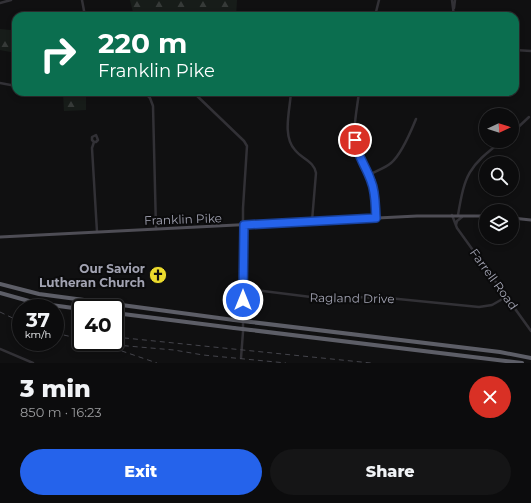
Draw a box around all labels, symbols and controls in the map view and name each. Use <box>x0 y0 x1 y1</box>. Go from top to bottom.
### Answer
text: 220 m <box>98 26 187 60</box>
icon: right <box>32 28 84 80</box>
text: Franklin Pike <box>98 60 215 82</box>
north arrow <box>479 108 519 148</box>
map controls <box>479 108 519 244</box>
pin <box>338 123 372 157</box>
icon: arrive <box>344 129 366 151</box>
button: search <box>479 156 519 196</box>
button: layers <box>479 204 519 244</box>
street label: Franklin Pike <box>144 210 222 228</box>
street label: Farrell Road <box>467 245 521 313</box>
place label: Our Savior Lutheran Church <box>39 261 145 290</box>
church icon: Our Savior Lutheran Church <box>148 265 168 285</box>
position arrow <box>222 279 264 321</box>
street label: Ragland Drive <box>309 290 395 306</box>
speed limit sign: 40 <box>72 299 124 351</box>
text: 37 <box>26 308 50 332</box>
text: km/h <box>25 328 51 341</box>
text: 3 min <box>20 374 91 403</box>
button: close <box>469 376 511 418</box>
text: 850 m · 16:23 <box>20 404 102 420</box>
button: Exit <box>20 449 262 495</box>
button: Share <box>270 449 511 495</box>

